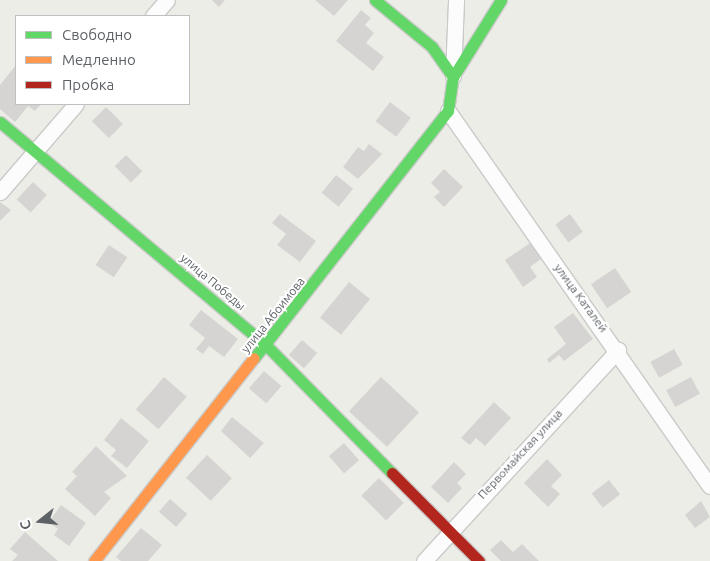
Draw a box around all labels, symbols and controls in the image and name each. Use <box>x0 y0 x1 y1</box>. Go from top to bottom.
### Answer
legend <box>15 15 190 105</box>
text: Свободно <box>62 26 132 43</box>
text: Медленно <box>62 51 136 68</box>
text: Пробка <box>62 76 114 93</box>
street label: улица Победы <box>178 251 248 313</box>
street label: улица Каталей <box>551 261 611 335</box>
street label: улица Абоимова <box>238 274 308 356</box>
street label: Первомайская улица <box>475 406 565 502</box>
north arrow <box>15 496 65 546</box>
text: С <box>17 519 35 532</box>

